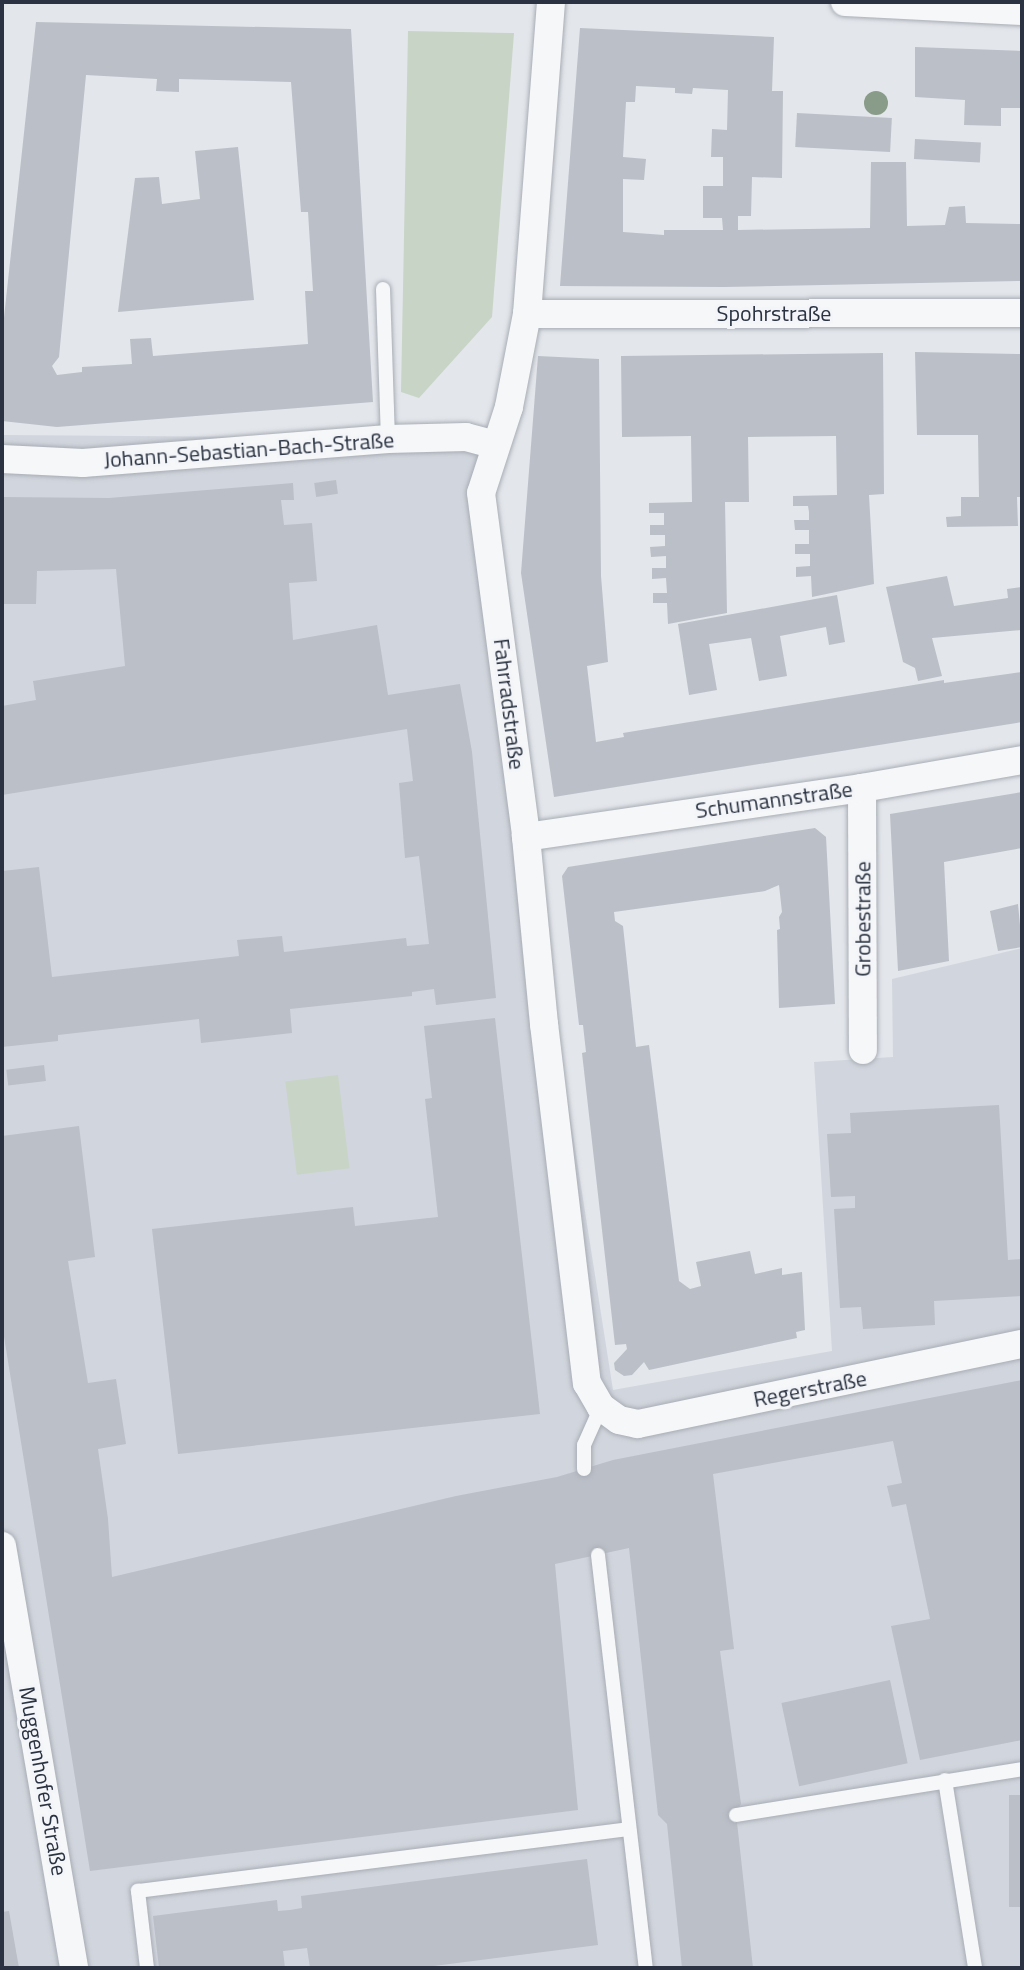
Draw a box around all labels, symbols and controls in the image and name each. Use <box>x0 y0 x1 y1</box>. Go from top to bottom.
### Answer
street label: Spohrstraße <box>717 301 831 327</box>
street label: Johann-Sebastian-Bach-Straße <box>103 427 395 473</box>
street label: Fahrradstraße <box>488 637 530 771</box>
street label: Schumannstraße <box>694 776 854 824</box>
street label: Grobestraße <box>850 861 876 977</box>
street label: Regerstraße <box>751 1365 869 1413</box>
street label: Muggenhofer Straße <box>13 1684 73 1878</box>

